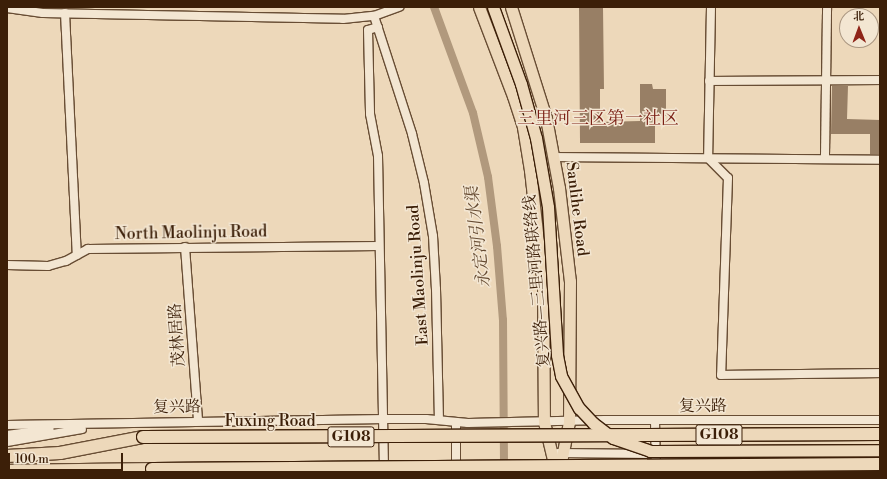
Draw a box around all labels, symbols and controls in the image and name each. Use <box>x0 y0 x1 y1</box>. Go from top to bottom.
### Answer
north arrow <box>839 8 879 48</box>
text: 北 <box>853 10 864 24</box>
district label: 三里河三区第一社区 <box>517 108 679 130</box>
street label: Sanlihe Road <box>562 161 592 257</box>
water label: 永定河引水渠 <box>463 185 495 289</box>
street label: 复兴路—三里河路联络线 <box>520 194 554 368</box>
street label: East Maolinju Road <box>404 204 432 346</box>
street label: North Maolinju Road <box>115 222 267 244</box>
street label: 茂林居路 <box>165 302 189 368</box>
street label: 复兴路 <box>679 396 727 416</box>
street label: 复兴路 <box>153 397 201 417</box>
street label: Fuxing Road <box>224 411 316 431</box>
road number: G108 <box>695 422 743 448</box>
road number: G108 <box>327 424 375 450</box>
scale bar <box>10 445 125 471</box>
text: 100 m <box>15 452 49 467</box>

